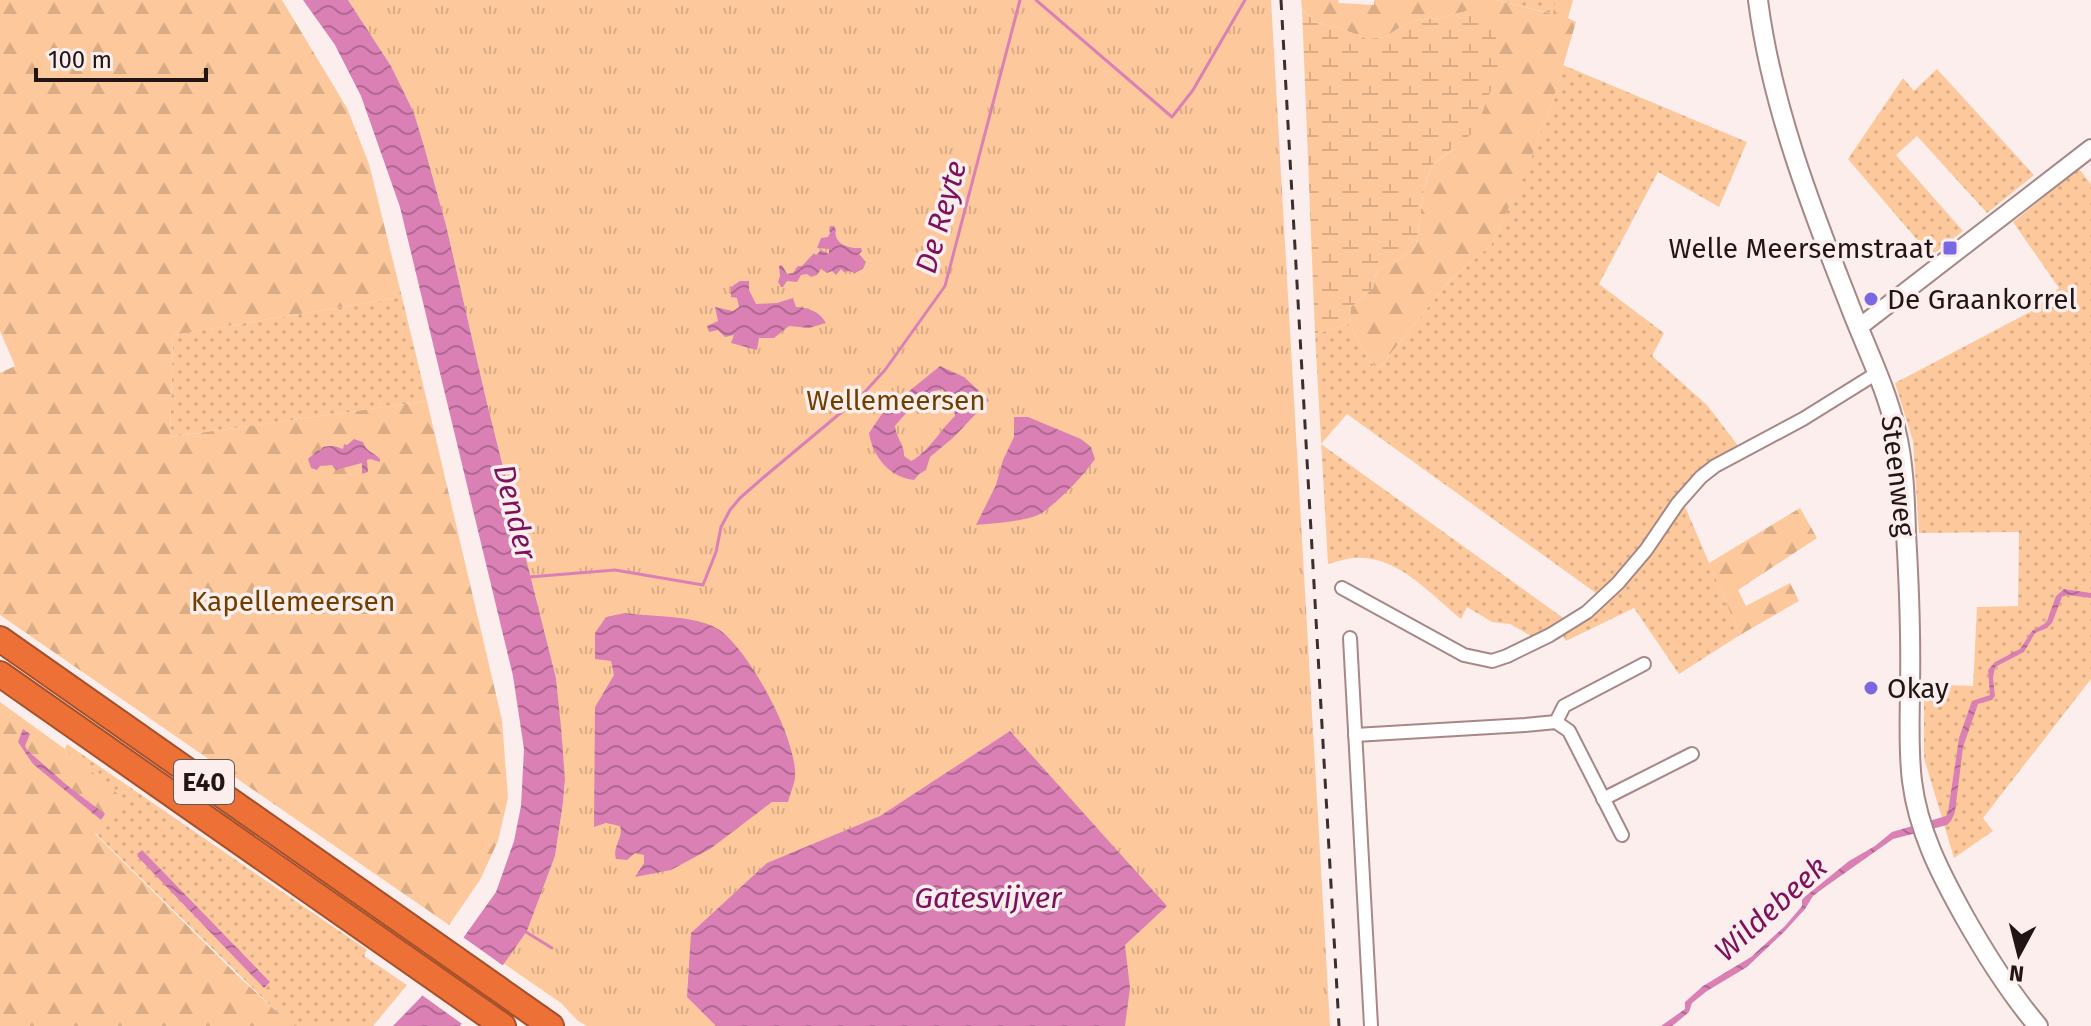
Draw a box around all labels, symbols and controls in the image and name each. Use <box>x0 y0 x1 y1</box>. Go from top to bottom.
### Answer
scale bar <box>36 32 206 82</box>
text: 100 m <box>48 46 112 74</box>
water label: De Reyte <box>908 157 974 277</box>
place label: Welle Meersemstraat <box>1668 232 1935 265</box>
marker: Welle Meersemstraat <box>1941 239 1959 257</box>
place label: De Graankorrel <box>1887 283 2077 316</box>
marker: De Graankorrel <box>1862 290 1880 308</box>
park label: Wellemeersen <box>806 384 986 417</box>
street label: Steenweg <box>1874 414 1922 539</box>
water label: Dender <box>486 461 545 565</box>
park label: Kapellemeersen <box>191 585 395 618</box>
place label: Okay <box>1887 672 1949 705</box>
marker: Okay <box>1862 679 1880 697</box>
road number: E40 <box>174 760 234 804</box>
water label: Wildebeek <box>1707 849 1835 969</box>
water label: Gatesvijver <box>914 880 1063 916</box>
north arrow <box>1979 914 2059 994</box>
text: N <box>2008 959 2026 988</box>

